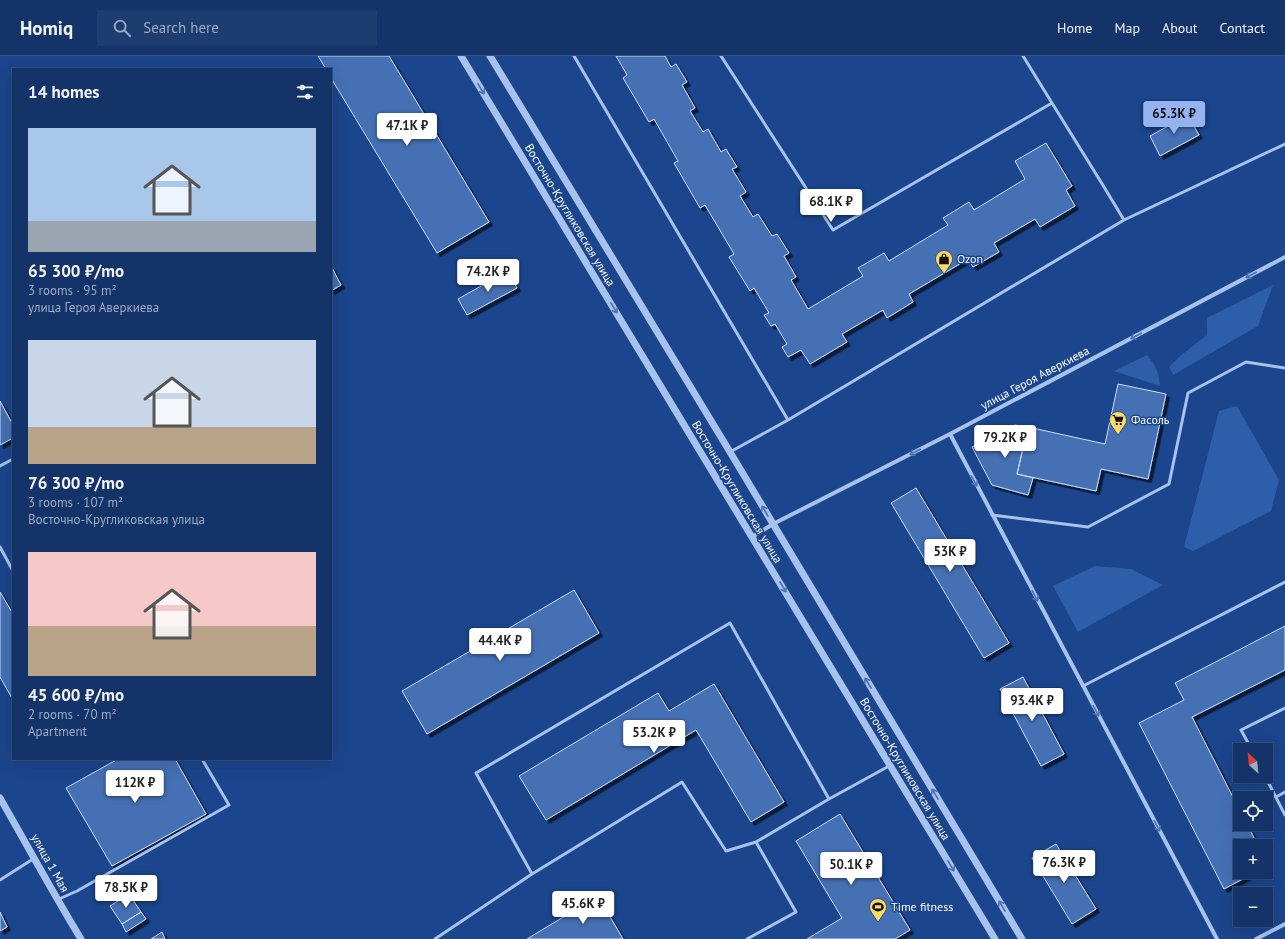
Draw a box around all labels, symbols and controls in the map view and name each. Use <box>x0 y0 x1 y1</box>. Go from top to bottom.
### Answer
search box <box>97 10 377 46</box>
text: Homiq <box>20 16 73 40</box>
icon: search <box>111 17 133 39</box>
text: Search here <box>143 18 219 37</box>
text: Home <box>1057 19 1092 37</box>
text: Map <box>1114 19 1140 37</box>
text: About <box>1162 19 1198 37</box>
text: Contact <box>1220 19 1265 37</box>
text: 14 homes <box>28 81 99 103</box>
icon: filters <box>294 81 316 103</box>
one-way arrow <box>477 83 485 94</box>
pin: 65.3K ₽ <box>1137 101 1211 135</box>
text: 65.3K ₽ <box>1152 105 1196 122</box>
pin: 47.1K ₽ <box>370 113 444 147</box>
text: 47.1K ₽ <box>386 117 428 134</box>
street label: Восточно-Кругликовская улица <box>522 141 619 289</box>
icon: home <box>136 154 208 226</box>
pin: 68.1K ₽ <box>794 189 868 223</box>
text: 68.1K ₽ <box>809 193 853 210</box>
shop icon: Ozon <box>934 249 954 274</box>
place label: Ozon <box>957 251 983 266</box>
pin: 74.2K ₽ <box>451 259 525 293</box>
text: 65 300 ₽/mo <box>28 260 124 282</box>
text: 74.2K ₽ <box>466 263 510 280</box>
one-way arrow <box>1245 272 1257 280</box>
text: 3 rooms · 95 m² <box>28 282 117 299</box>
text: улица Героя Аверкиева <box>28 299 159 316</box>
one-way arrow <box>610 302 618 314</box>
one-way arrow <box>1130 333 1142 340</box>
street label: улица Героя Аверкиева <box>978 342 1092 413</box>
icon: home <box>136 366 208 438</box>
supermarket icon: Фасоль <box>1108 410 1128 435</box>
place label: Фасоль <box>1131 412 1170 427</box>
street label: Восточно-Кругликовская улица <box>689 418 786 566</box>
pin: 79.2K ₽ <box>968 425 1042 459</box>
text: 79.2K ₽ <box>983 429 1027 446</box>
one-way arrow <box>909 449 921 456</box>
text: 76 300 ₽/mo <box>28 472 124 494</box>
one-way arrow <box>971 475 979 487</box>
text: 3 rooms · 107 m² <box>28 494 123 511</box>
one-way arrow <box>761 506 769 517</box>
text: Восточно-Кругликовская улица <box>28 511 205 528</box>
pin: 53K ₽ <box>922 539 978 573</box>
text: 53K ₽ <box>933 543 967 560</box>
icon: home <box>136 578 208 650</box>
one-way arrow <box>779 581 787 593</box>
one-way arrow <box>1032 590 1039 602</box>
pin: 44.4K ₽ <box>463 628 537 662</box>
text: 44.4K ₽ <box>478 632 522 649</box>
one-way arrow <box>863 677 871 689</box>
text: 45 600 ₽/mo <box>28 684 124 706</box>
pin: 93.4K ₽ <box>995 688 1069 722</box>
text: 93.4K ₽ <box>1010 692 1054 709</box>
street label: Восточно-Кругликовская улица <box>857 695 954 843</box>
one-way arrow <box>1093 705 1100 717</box>
text: 2 rooms · 70 m² <box>28 706 117 723</box>
pin: 53.2K ₽ <box>617 720 691 754</box>
text: Apartment <box>28 723 87 740</box>
text: 53.2K ₽ <box>632 724 676 741</box>
north arrow <box>1233 743 1273 783</box>
map controls <box>1233 743 1273 927</box>
pin: 112K ₽ <box>102 770 168 804</box>
text: 112K ₽ <box>115 774 155 791</box>
one-way arrow <box>930 788 938 800</box>
button: locate <box>1233 791 1273 831</box>
one-way arrow <box>1154 819 1161 831</box>
street label: улица 1 Мая <box>28 831 73 895</box>
button: + <box>1233 839 1273 879</box>
pin: 76.3K ₽ <box>1027 850 1101 884</box>
pin: 50.1K ₽ <box>814 852 888 886</box>
text: 76.3K ₽ <box>1042 854 1086 871</box>
text: 50.1K ₽ <box>829 856 873 873</box>
one-way arrow <box>948 860 956 872</box>
pin: 78.5K ₽ <box>89 875 163 909</box>
text: 78.5K ₽ <box>104 879 148 896</box>
button: − <box>1233 887 1273 927</box>
pin: 45.6K ₽ <box>546 891 620 925</box>
text: 45.6K ₽ <box>561 895 605 912</box>
sports icon: Time fitness <box>868 897 888 922</box>
place label: Time fitness <box>891 899 953 914</box>
one-way arrow <box>997 900 1005 912</box>

